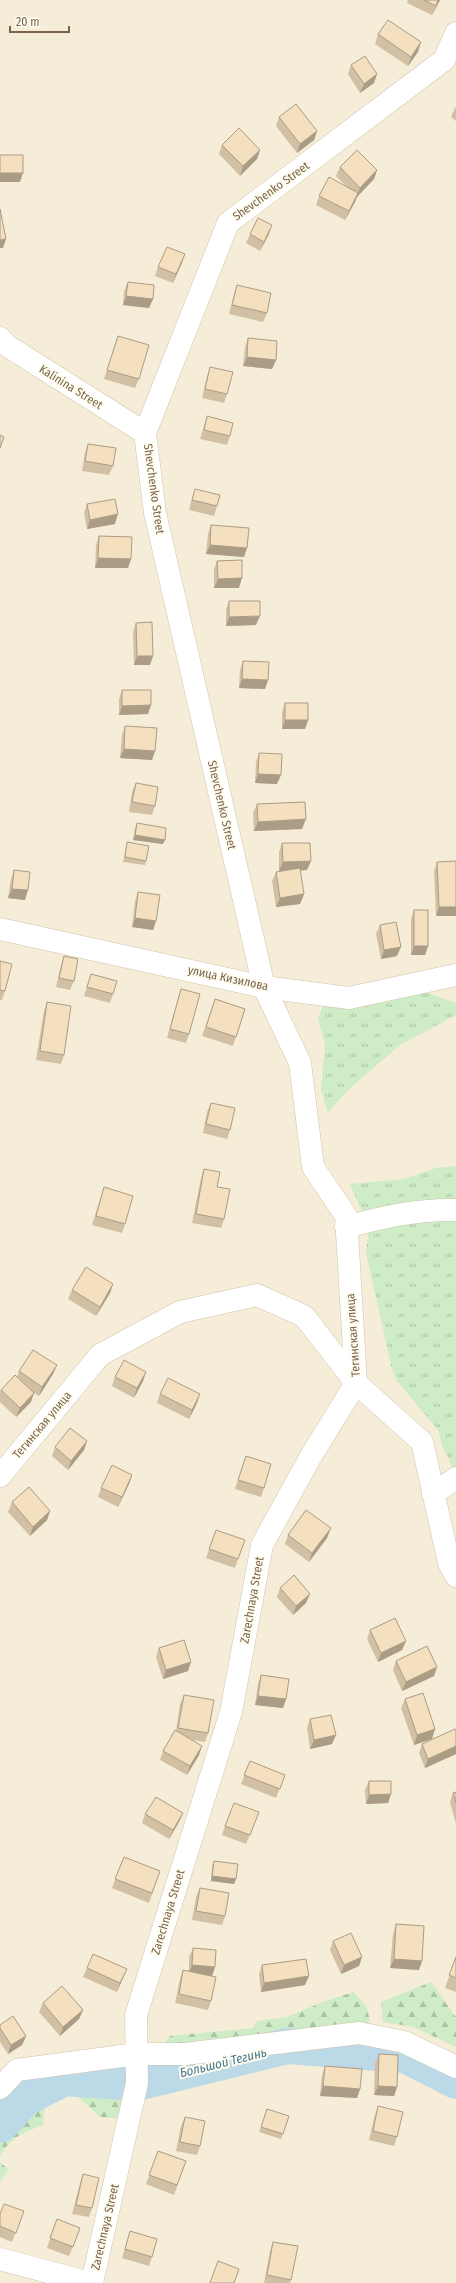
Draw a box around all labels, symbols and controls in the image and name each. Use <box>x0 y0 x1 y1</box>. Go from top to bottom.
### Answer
scale bar <box>10 8 69 34</box>
text: 20 m <box>16 15 40 29</box>
street label: Shevchenko Street <box>230 158 312 223</box>
street label: Kalinina Street <box>37 362 105 412</box>
street label: Shevchenko Street <box>141 443 167 535</box>
street label: Shevchenko Street <box>205 759 239 851</box>
street label: улица Кизилова <box>187 963 270 993</box>
street label: Тегинская улица <box>343 1293 363 1377</box>
street label: Тегинская улица <box>10 1388 74 1462</box>
street label: Zarechnaya Street <box>237 1555 267 1645</box>
street label: Zarechnaya Street <box>148 1868 188 1956</box>
water label: Большой Тегинь <box>178 2044 268 2081</box>
street label: Zarechnaya Street <box>88 2182 122 2271</box>

